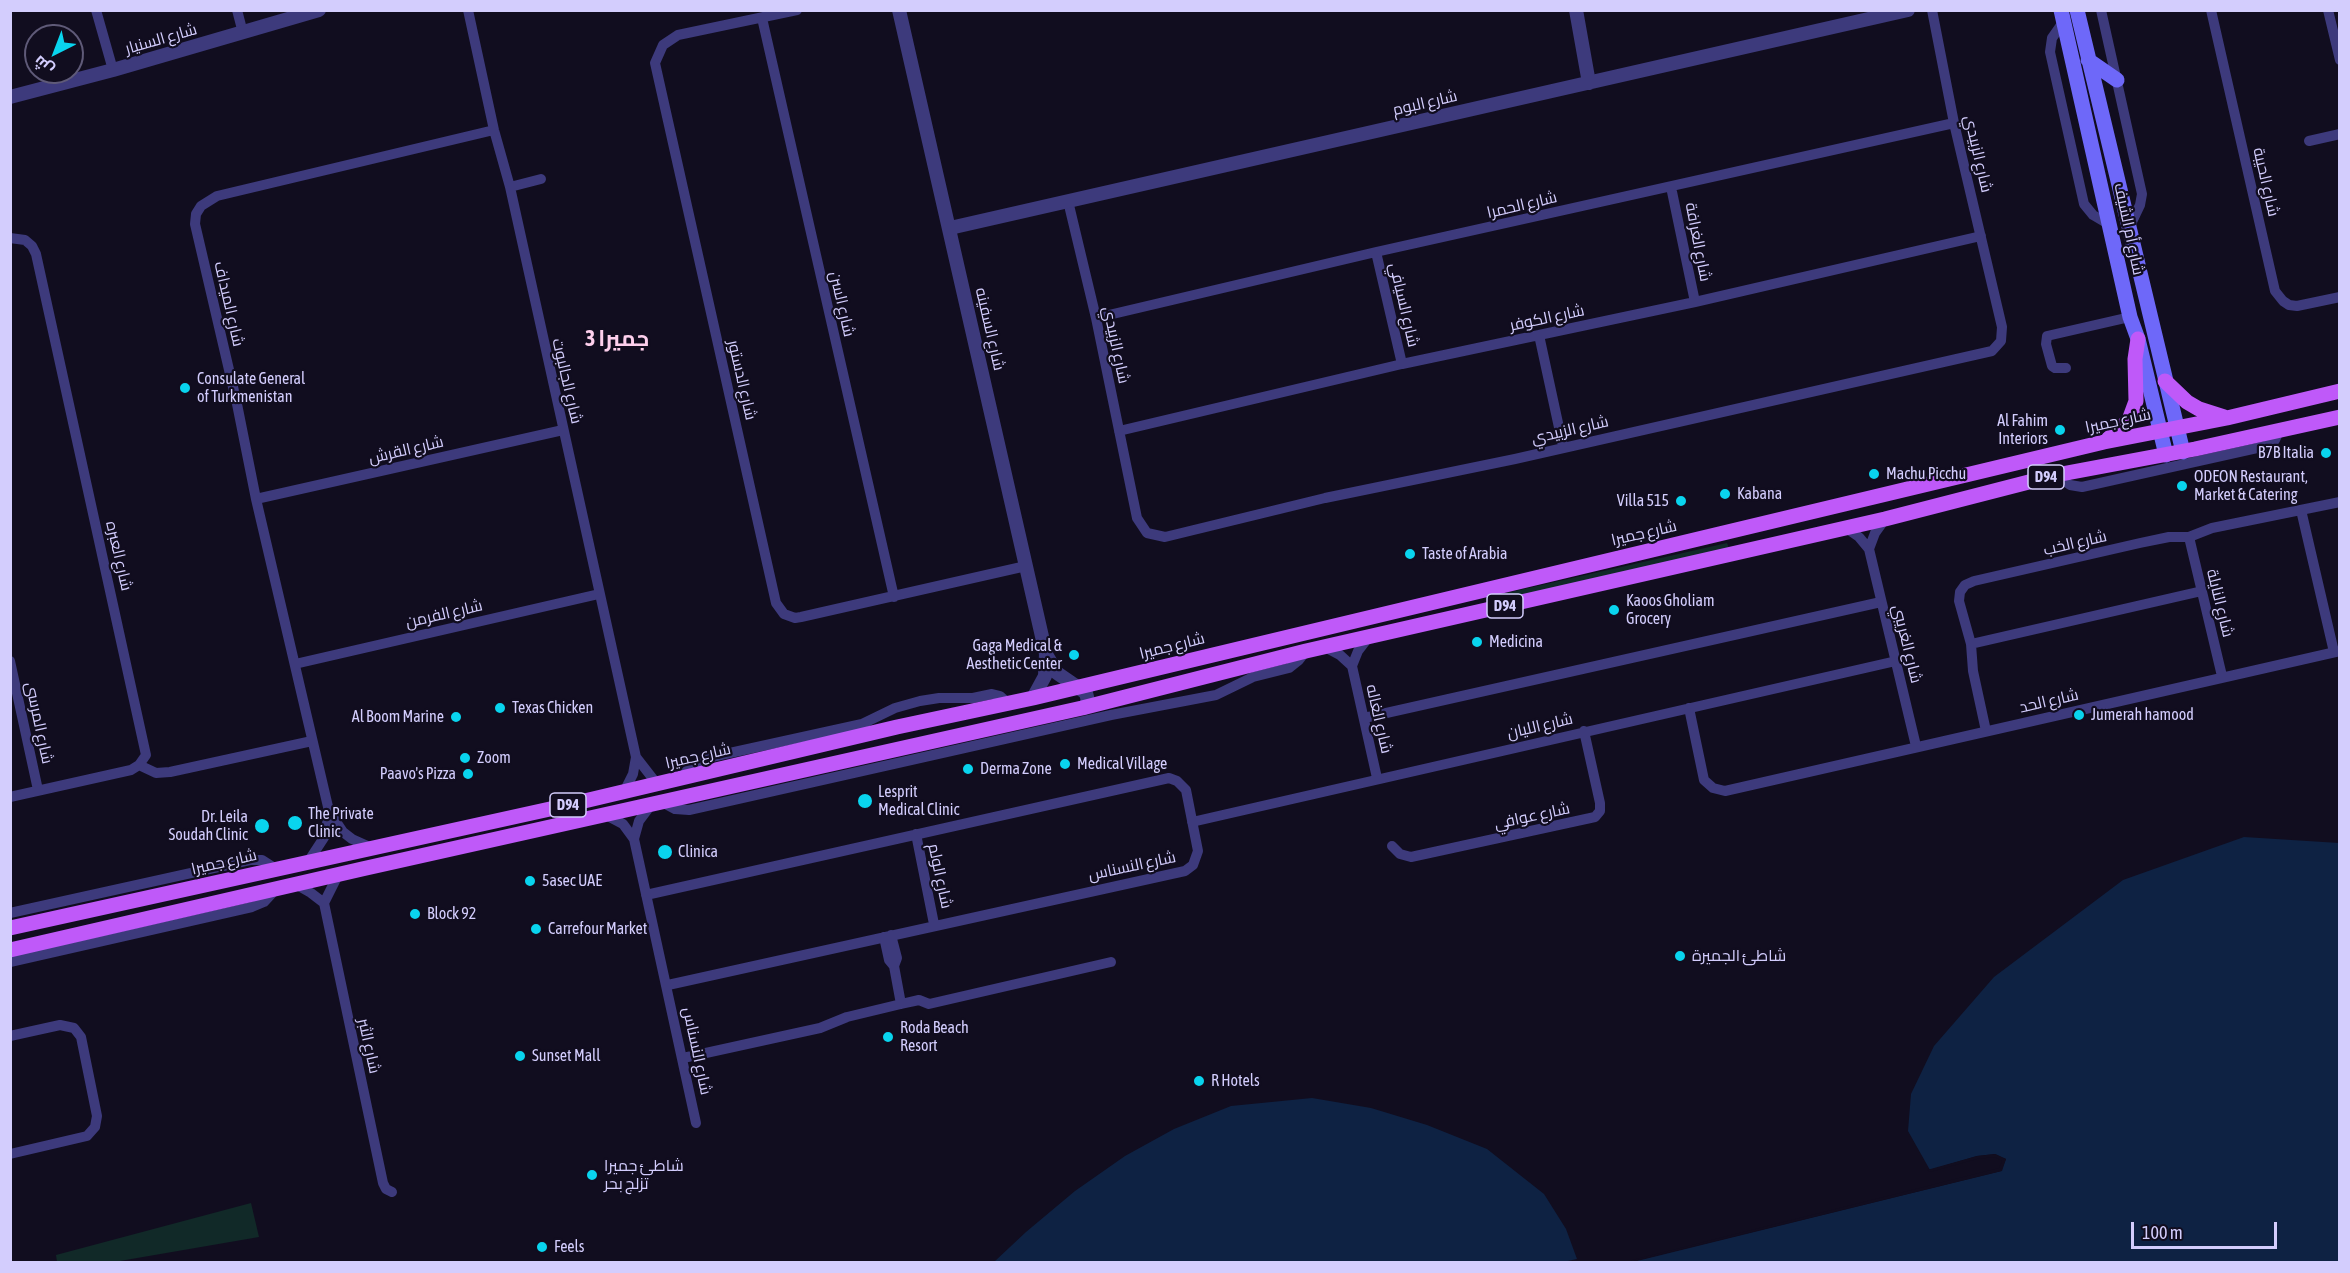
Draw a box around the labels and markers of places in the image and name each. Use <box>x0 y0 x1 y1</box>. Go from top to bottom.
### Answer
place label: Consulate General of Turkmenistan <box>197 369 305 407</box>
marker: Consulate General of Turkmenistan <box>178 381 192 395</box>
place label: Al Fahim Interiors <box>1997 411 2048 449</box>
marker: Al Fahim Interiors <box>2053 423 2067 437</box>
place label: B7B Italia <box>2258 443 2314 463</box>
marker: B7B Italia <box>2319 446 2333 460</box>
place label: Machu Picchu <box>1886 464 1966 484</box>
marker: Machu Picchu <box>1867 467 1881 481</box>
place label: ODEON Restaurant, Market & Catering <box>2194 467 2308 505</box>
marker: ODEON Restaurant, Market & Catering <box>2175 479 2189 493</box>
place label: Kabana <box>1737 484 1782 504</box>
marker: Kabana <box>1718 487 1732 501</box>
place label: Villa 515 <box>1617 491 1669 511</box>
marker: Villa 515 <box>1674 494 1688 508</box>
place label: Taste of Arabia <box>1422 544 1507 564</box>
marker: Taste of Arabia <box>1403 547 1417 561</box>
place label: Kaoos Gholiam Grocery <box>1626 591 1714 629</box>
marker: Kaoos Gholiam Grocery <box>1607 603 1621 617</box>
place label: Medicina <box>1489 632 1543 652</box>
marker: Medicina <box>1470 635 1484 649</box>
place label: Gaga Medical & Aesthetic Center <box>967 636 1062 674</box>
marker: Gaga Medical & Aesthetic Center <box>1067 648 1081 662</box>
place label: Texas Chicken <box>512 698 593 718</box>
marker: Texas Chicken <box>493 701 507 715</box>
place label: Jumerah hamood <box>2091 705 2194 725</box>
place label: Al Boom Marine <box>352 707 444 727</box>
marker: Jumerah hamood <box>2072 708 2086 722</box>
marker: Al Boom Marine <box>449 710 463 724</box>
place label: Zoom <box>477 748 511 768</box>
marker: Zoom <box>458 751 472 765</box>
place label: Medical Village <box>1077 754 1167 774</box>
marker: Medical Village <box>1058 757 1072 771</box>
place label: Derma Zone <box>980 759 1052 779</box>
marker: Derma Zone <box>961 762 975 776</box>
place label: Paavo's Pizza <box>380 764 456 784</box>
marker: Paavo's Pizza <box>461 767 475 781</box>
place label: Lesprit Medical Clinic <box>878 782 959 820</box>
marker: Lesprit Medical Clinic <box>856 792 874 810</box>
place label: The Private Clinic <box>308 804 374 842</box>
place label: Dr. Leila Soudah Clinic <box>169 807 248 845</box>
marker: The Private Clinic <box>286 814 304 832</box>
marker: Dr. Leila Soudah Clinic <box>253 817 271 835</box>
place label: Clinica <box>678 842 718 862</box>
marker: Clinica <box>656 843 674 861</box>
place label: 5asec UAE <box>542 871 602 891</box>
marker: 5asec UAE <box>523 874 537 888</box>
place label: Block 92 <box>427 904 476 924</box>
marker: Block 92 <box>408 907 422 921</box>
place label: Carrefour Market <box>548 919 647 939</box>
marker: Carrefour Market <box>529 922 543 936</box>
place label: شاطئ الجميرة <box>1692 946 1786 966</box>
marker: شاطئ الجميرة <box>1673 949 1687 963</box>
place label: Roda Beach Resort <box>900 1018 969 1056</box>
marker: Roda Beach Resort <box>881 1030 895 1044</box>
place label: Sunset Mall <box>532 1046 601 1066</box>
marker: Sunset Mall <box>513 1049 527 1063</box>
place label: R Hotels <box>1211 1071 1260 1091</box>
marker: R Hotels <box>1192 1074 1206 1088</box>
place label: شاطئ جميرا تزلج بحر <box>604 1156 684 1194</box>
marker: شاطئ جميرا تزلج بحر <box>585 1168 599 1182</box>
place label: Feels <box>554 1237 584 1257</box>
marker: Feels <box>535 1240 549 1254</box>

